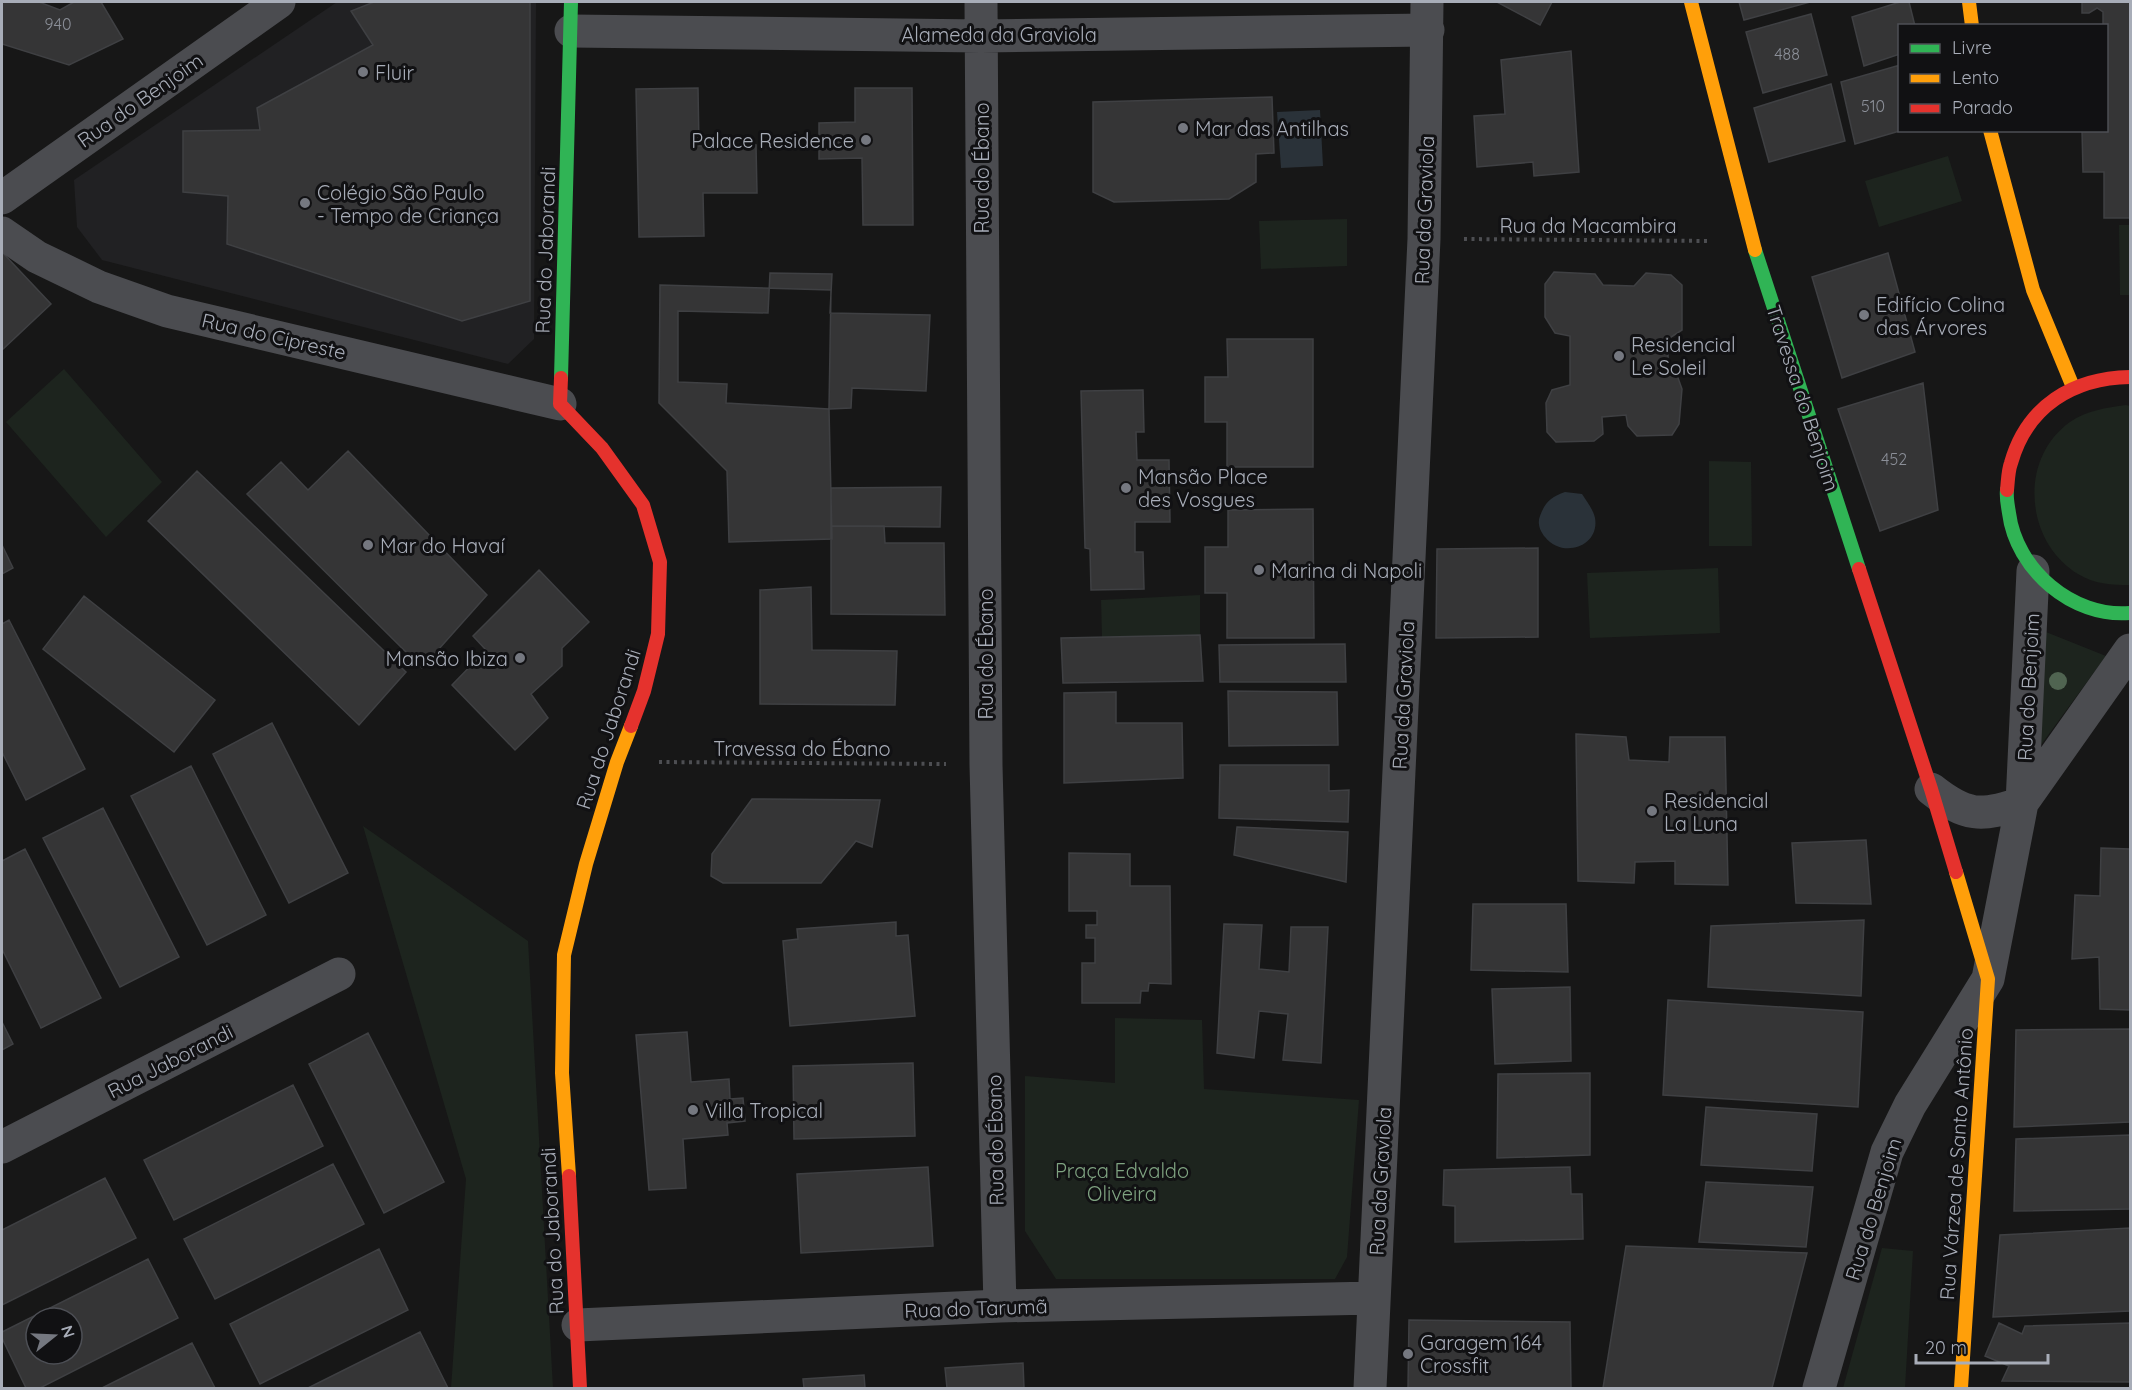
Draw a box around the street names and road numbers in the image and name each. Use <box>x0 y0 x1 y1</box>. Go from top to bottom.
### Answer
street label: Alameda da Graviola <box>901 22 1097 47</box>
street label: Rua do Benjoim <box>72 47 208 153</box>
street label: Rua do Ébano <box>969 102 994 234</box>
street label: Rua da Graviola <box>1409 135 1439 285</box>
street label: Rua do Jaborandi <box>530 166 560 334</box>
street label: Rua da Macambira <box>1499 213 1677 238</box>
street label: Travessa do Benjoim <box>1761 302 1845 494</box>
street label: Rua do Cipreste <box>199 307 349 365</box>
street label: Rua do Ébano <box>973 588 998 720</box>
street label: Rua do Benjoim <box>2012 613 2044 761</box>
street label: Rua da Graviola <box>1387 620 1419 770</box>
street label: Rua do Jaborandi <box>570 646 646 812</box>
street label: Travessa do Ébano <box>713 736 891 761</box>
street label: Rua Jaborandi <box>103 1019 237 1103</box>
street label: Rua Várzea de Santo Antônio <box>1934 1027 1978 1301</box>
street label: Rua do Ébano <box>981 1074 1009 1206</box>
street label: Rua da Graviola <box>1364 1106 1396 1256</box>
street label: Rua do Benjoim <box>1839 1135 1907 1283</box>
street label: Rua do Jaborandi <box>535 1147 569 1315</box>
street label: Rua do Tarumã <box>904 1293 1048 1323</box>

